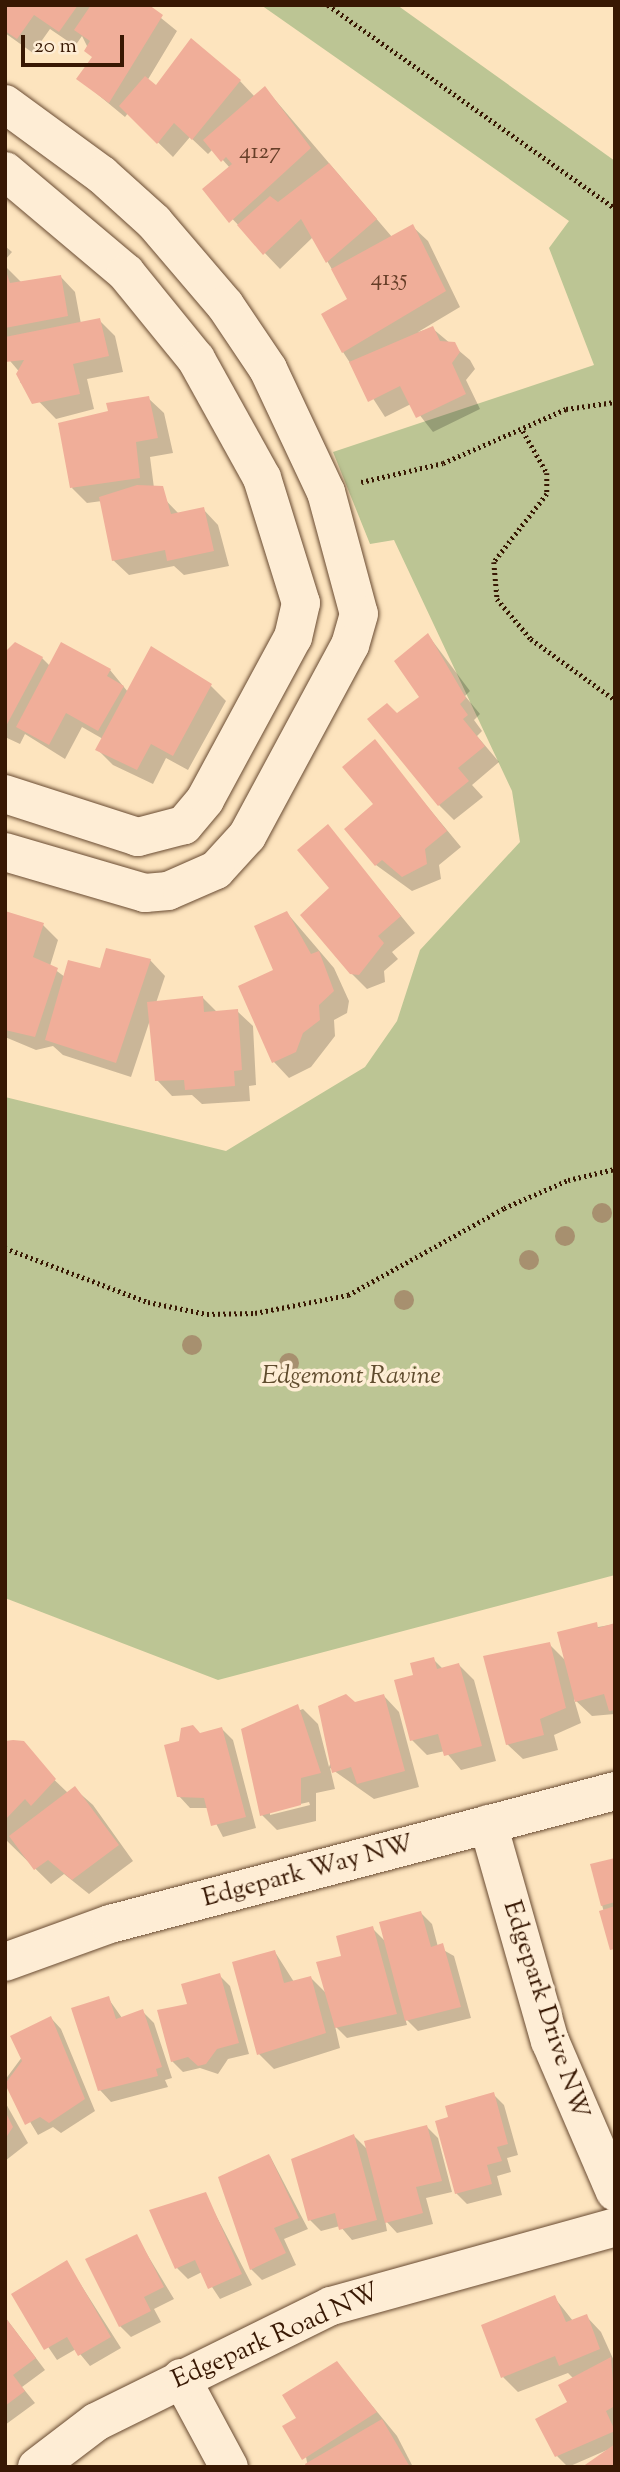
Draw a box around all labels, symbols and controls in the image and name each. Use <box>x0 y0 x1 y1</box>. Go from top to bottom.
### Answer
scale bar <box>24 21 128 65</box>
text: 20 m <box>34 32 77 62</box>
house number: 4127 <box>239 139 281 167</box>
house number: 4135 <box>371 266 407 294</box>
park label: Edgemont Ravine <box>261 1361 441 1393</box>
street label: Edgepark Way NW <box>199 1829 417 1915</box>
street label: Edgepark Drive NW <box>495 1897 595 2123</box>
street label: Edgepark Road NW <box>168 2277 384 2397</box>

